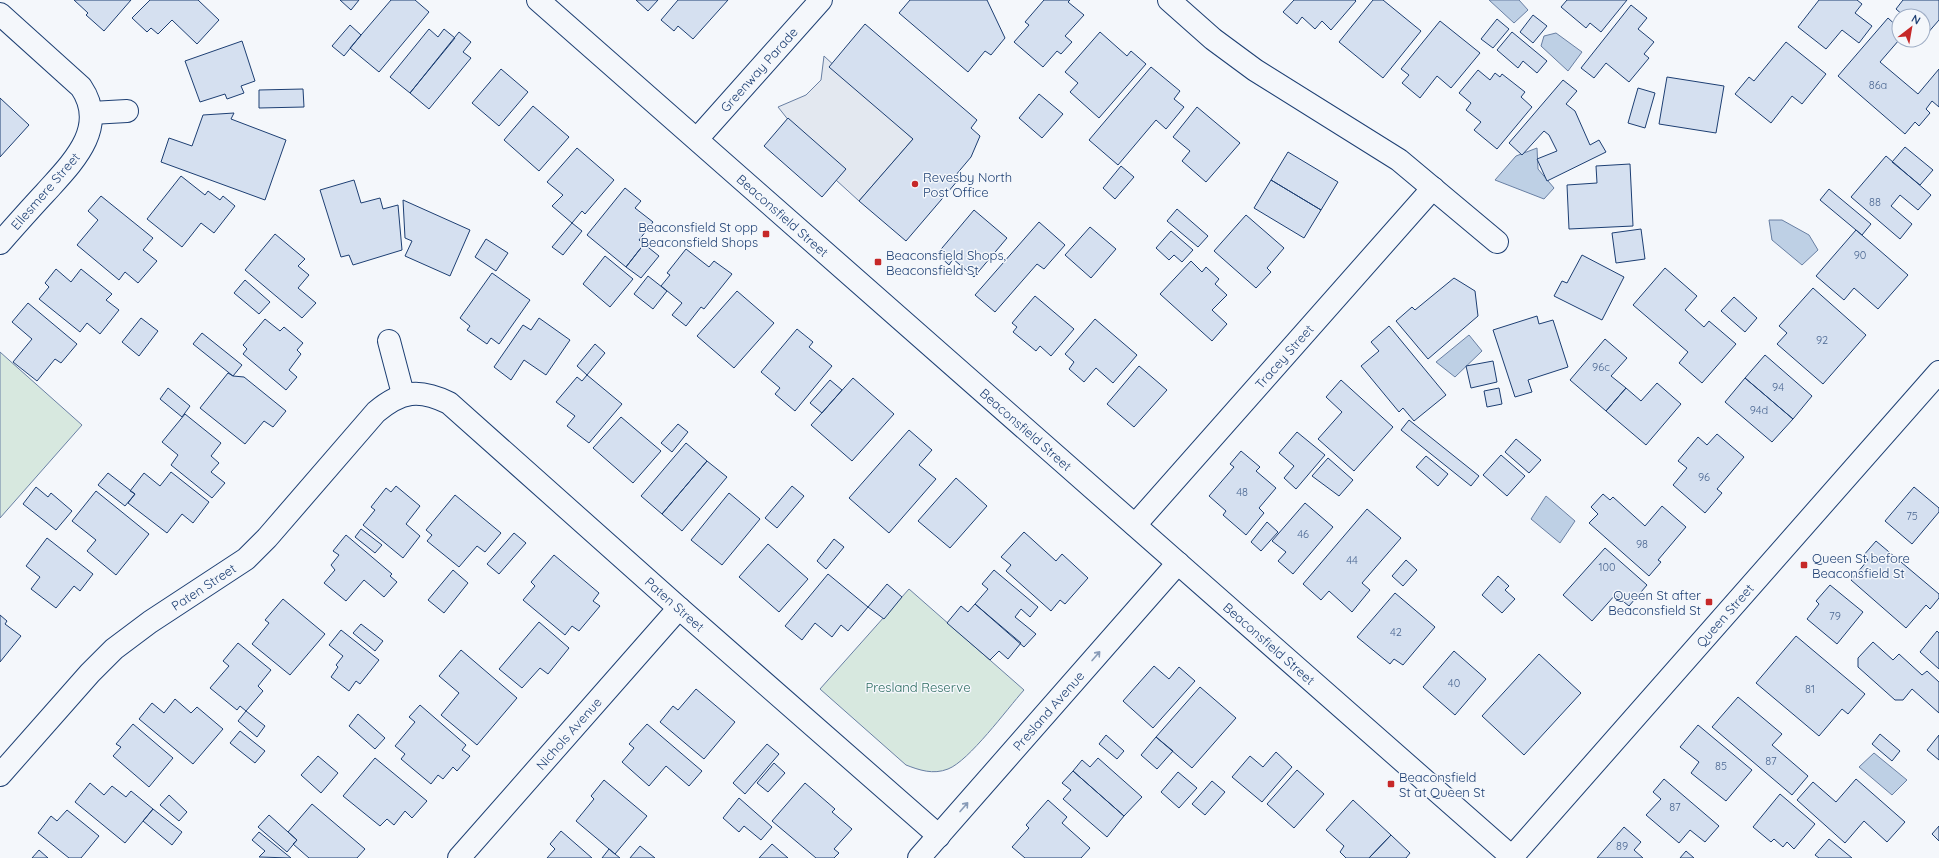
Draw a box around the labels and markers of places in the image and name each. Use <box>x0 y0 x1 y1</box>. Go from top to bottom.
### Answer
place label: Revesby North Post Office <box>923 169 1012 200</box>
marker: Revesby North Post Office <box>910 179 920 189</box>
place label: Beaconsfield St opp Beaconsfield Shops <box>638 219 758 250</box>
marker: Beaconsfield St opp Beaconsfield Shops <box>761 229 771 239</box>
place label: Beaconsfield Shops, Beaconsfield St <box>886 247 1007 278</box>
marker: Beaconsfield Shops, Beaconsfield St <box>873 257 883 267</box>
place label: Queen St before Beaconsfield St <box>1812 550 1910 581</box>
marker: Queen St before Beaconsfield St <box>1799 560 1809 570</box>
place label: Queen St after Beaconsfield St <box>1608 587 1701 618</box>
marker: Queen St after Beaconsfield St <box>1704 597 1714 607</box>
place label: Beaconsfield St at Queen St <box>1399 769 1485 800</box>
marker: Beaconsfield St at Queen St <box>1386 779 1396 789</box>

